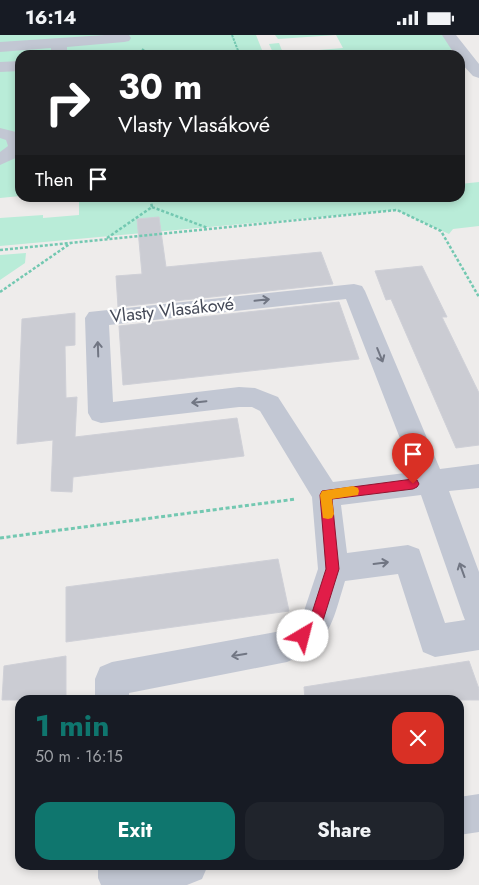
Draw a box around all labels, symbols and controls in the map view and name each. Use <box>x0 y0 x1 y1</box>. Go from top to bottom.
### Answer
text: 16:14 <box>25 4 76 31</box>
text: 30 m <box>118 62 202 112</box>
icon: right <box>35 70 100 135</box>
text: Vlasty Vlasákové <box>118 108 270 140</box>
icon: arrive <box>84 165 112 193</box>
text: Then <box>35 166 74 193</box>
street label: Vlasty Vlasákové <box>109 291 235 329</box>
one-way arrow <box>253 295 269 305</box>
one-way arrow <box>93 342 103 358</box>
one-way arrow <box>376 347 385 362</box>
one-way arrow <box>191 397 207 407</box>
pin <box>392 433 434 484</box>
icon: arrive <box>399 440 427 468</box>
one-way arrow <box>373 557 389 567</box>
one-way arrow <box>457 562 466 578</box>
position arrow <box>276 609 328 661</box>
one-way arrow <box>231 651 247 661</box>
text: 1 min <box>35 704 109 747</box>
button: close <box>392 712 444 764</box>
text: 50 m · 16:15 <box>35 745 123 768</box>
button: Exit <box>35 802 235 860</box>
button: Share <box>245 802 444 860</box>

